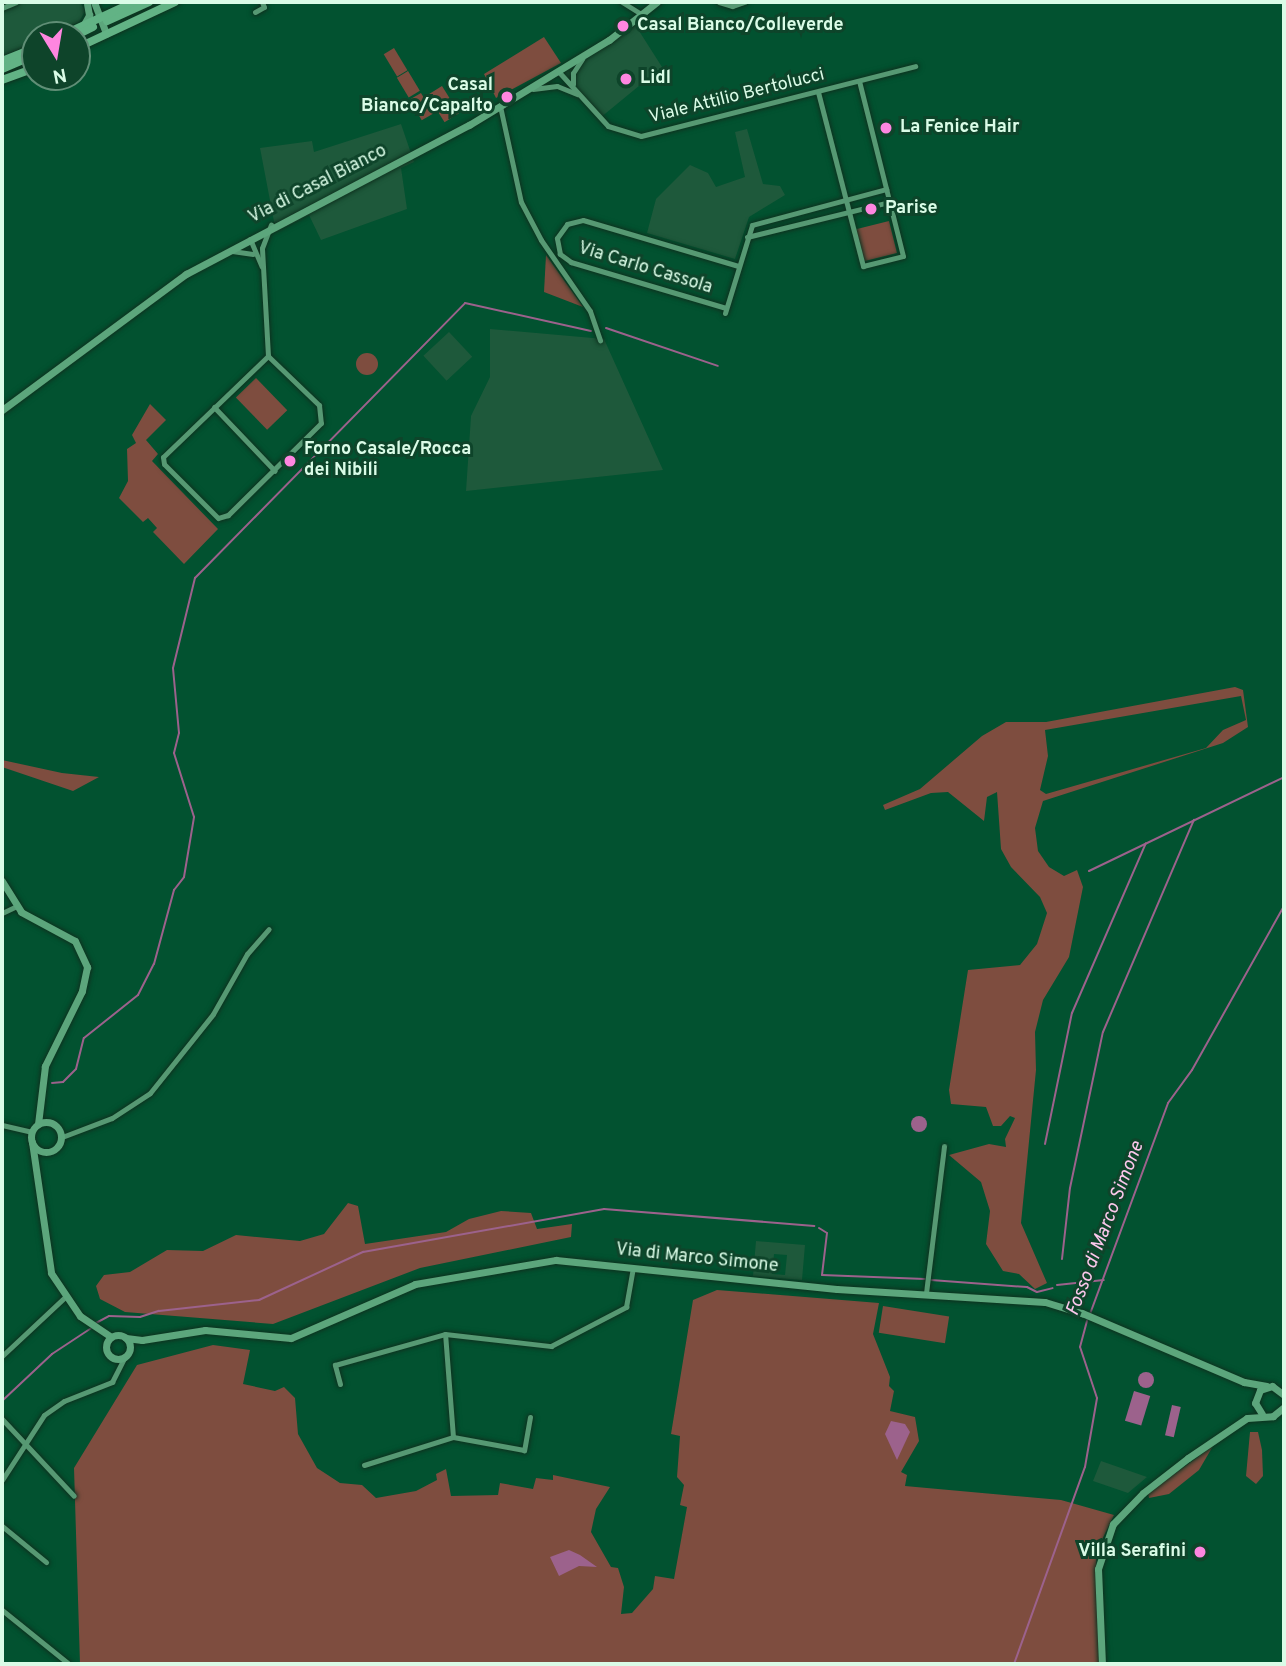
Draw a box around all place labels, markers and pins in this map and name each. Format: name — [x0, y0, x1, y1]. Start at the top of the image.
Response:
place label: Casal Bianco/Colleverde — [637, 15, 843, 37]
marker: Casal Bianco/Colleverde — [615, 18, 631, 34]
place label: Lidl — [640, 68, 671, 90]
marker: Lidl — [618, 71, 634, 87]
place label: Casal Bianco/Capalto — [361, 76, 493, 119]
marker: Casal Bianco/Capalto — [499, 89, 515, 105]
place label: La Fenice Hair — [900, 117, 1019, 139]
marker: La Fenice Hair — [878, 120, 894, 136]
place label: Parise — [885, 198, 937, 220]
marker: Parise — [863, 201, 879, 217]
place label: Forno Casale/Rocca dei Nibili — [304, 440, 471, 482]
marker: Forno Casale/Rocca dei Nibili — [282, 453, 298, 469]
place label: Villa Serafini — [1078, 1541, 1186, 1563]
marker: Villa Serafini — [1192, 1544, 1208, 1560]

